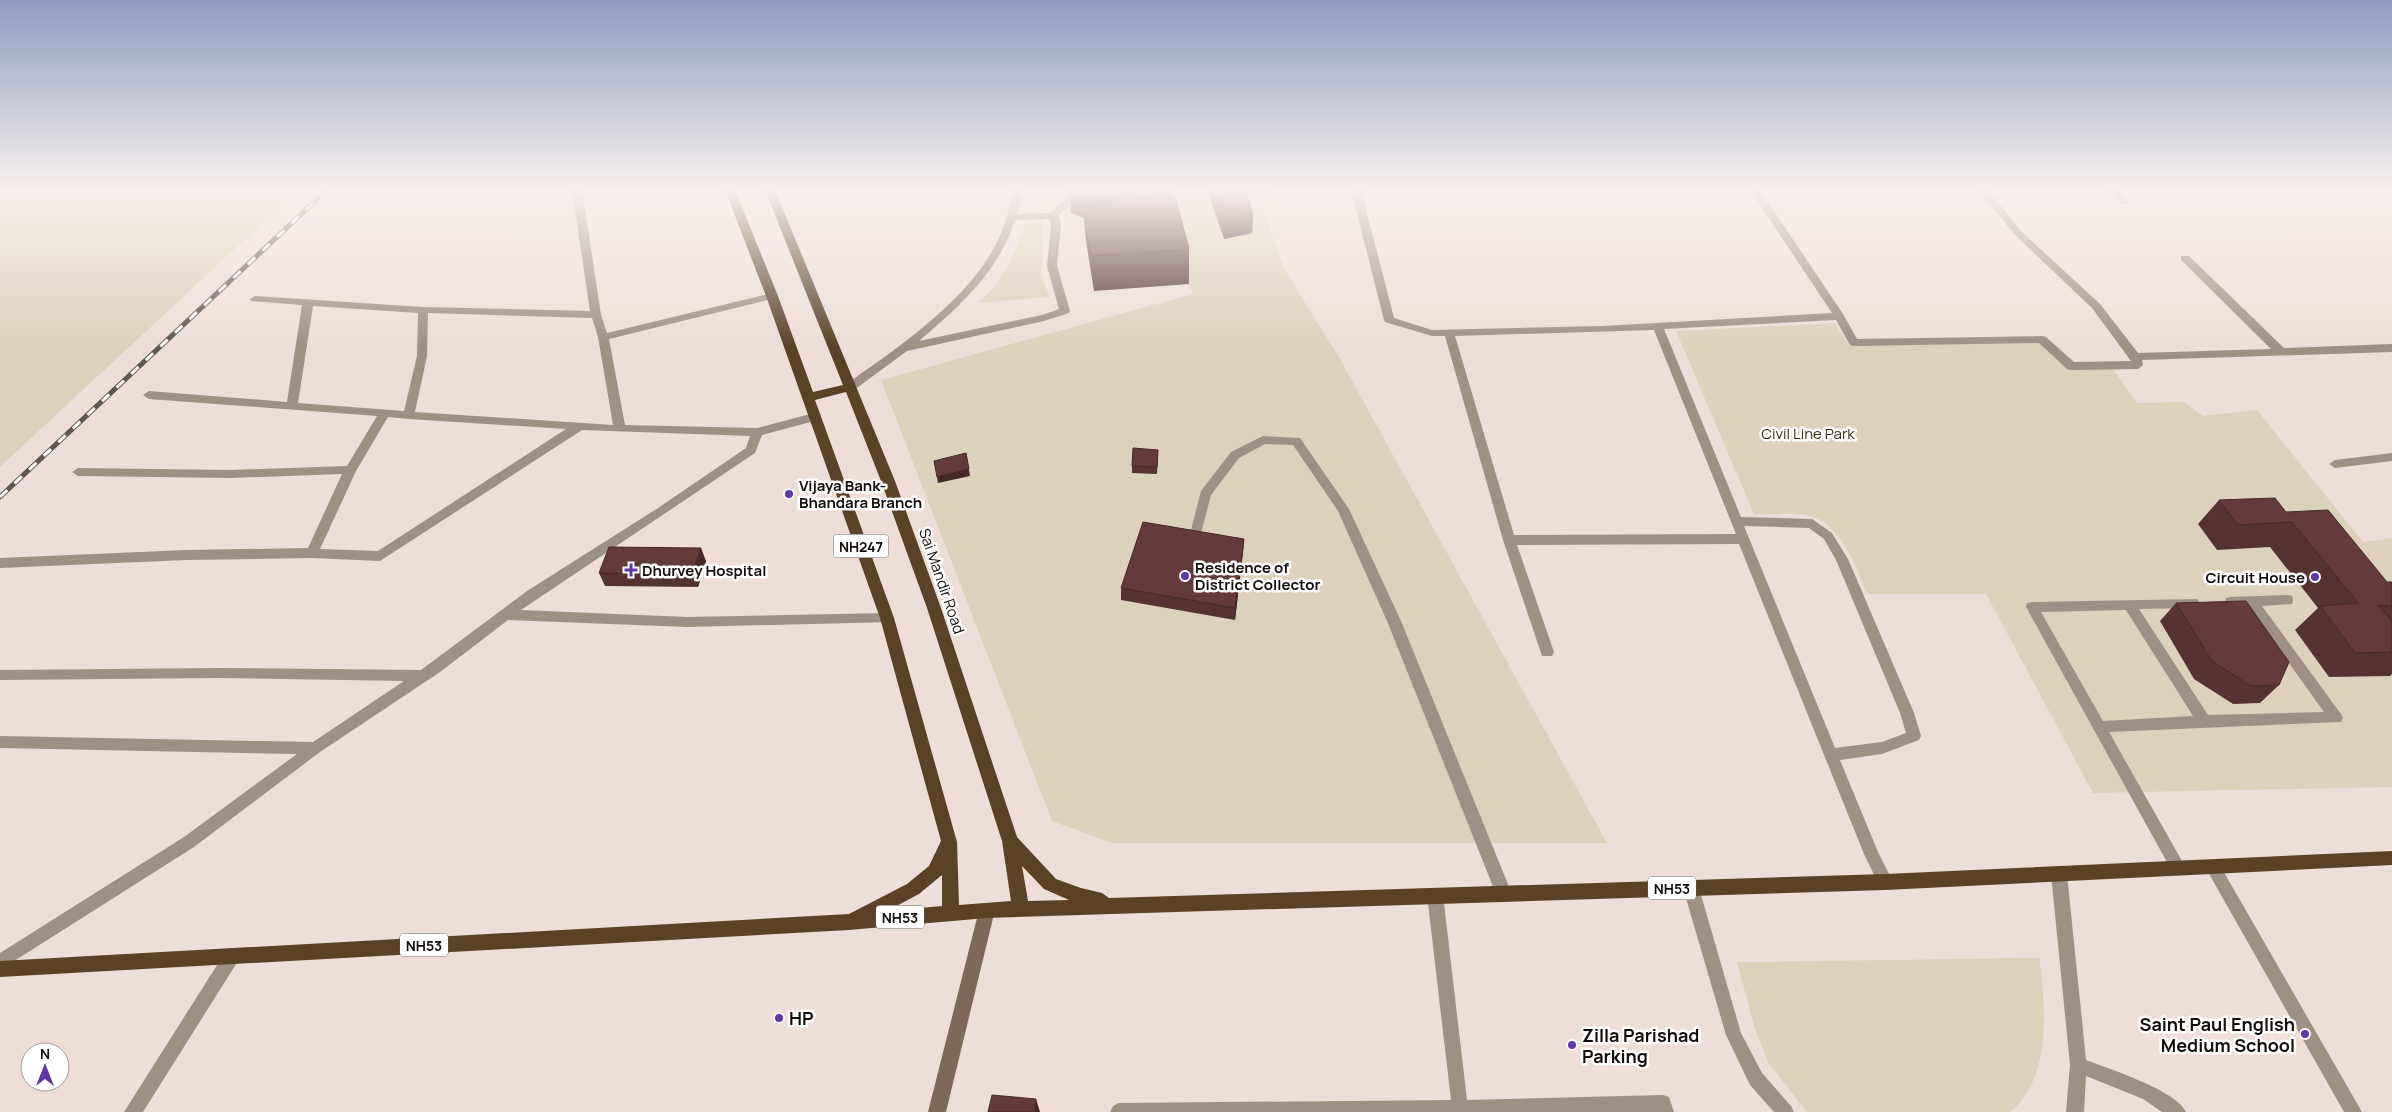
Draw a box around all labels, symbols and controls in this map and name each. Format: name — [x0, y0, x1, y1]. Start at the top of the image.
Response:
park label: Civil Line Park — [1761, 423, 1855, 444]
place label: Vijaya Bank- Bhandara Branch — [799, 475, 922, 513]
marker: Vijaya Bank- Bhandara Branch — [783, 488, 795, 500]
street label: Sai Mandir Road — [914, 525, 970, 637]
road number: NH247 — [834, 534, 888, 558]
place label: Residence of District Collector — [1195, 557, 1320, 595]
place label: Dhurvey Hospital — [642, 560, 766, 581]
marker: Dhurvey Hospital — [624, 563, 638, 577]
place label: Circuit House — [2206, 567, 2305, 588]
marker: Residence of District Collector — [1179, 570, 1191, 582]
marker: Circuit House — [2309, 571, 2321, 583]
road number: NH53 — [1648, 876, 1696, 900]
road number: NH53 — [876, 906, 924, 929]
road number: NH53 — [400, 934, 448, 956]
place label: HP — [789, 1006, 813, 1030]
marker: HP — [773, 1012, 785, 1024]
place label: Saint Paul English Medium School — [2140, 1012, 2295, 1057]
place label: Zilla Parishad Parking — [1582, 1023, 1699, 1068]
marker: Saint Paul English Medium School — [2299, 1028, 2311, 1040]
marker: Zilla Parishad Parking — [1566, 1039, 1578, 1051]
north arrow — [20, 1042, 70, 1092]
text: N — [40, 1044, 50, 1063]

